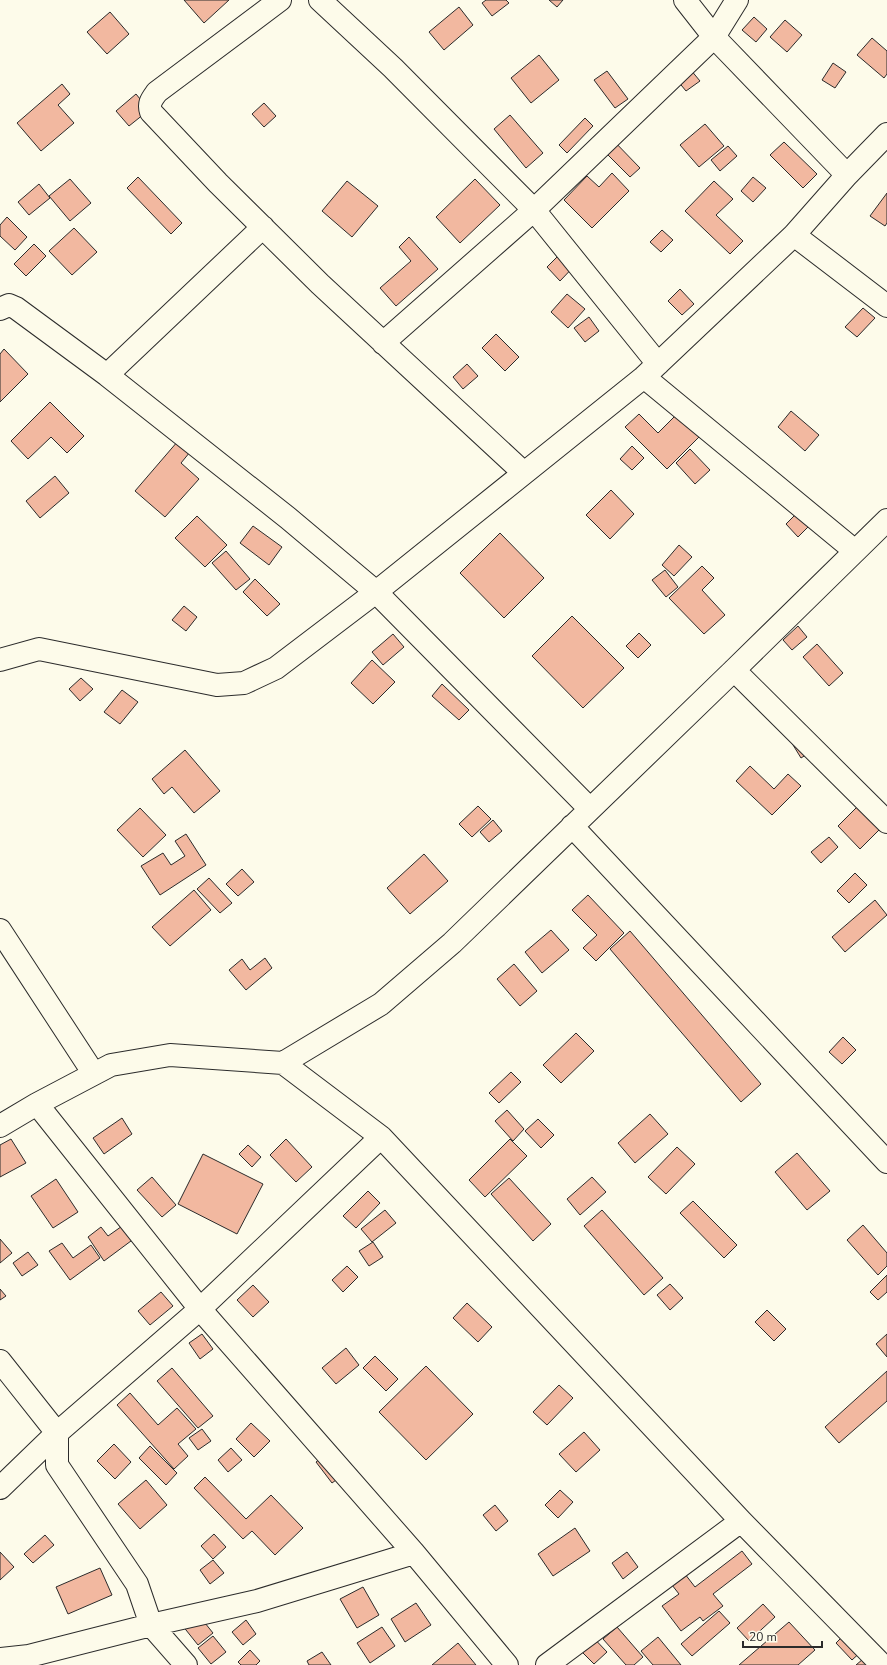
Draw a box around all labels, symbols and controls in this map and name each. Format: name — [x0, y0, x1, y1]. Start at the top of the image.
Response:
scale bar — [743, 1623, 822, 1649]
text: 20 m — [749, 1629, 777, 1645]

